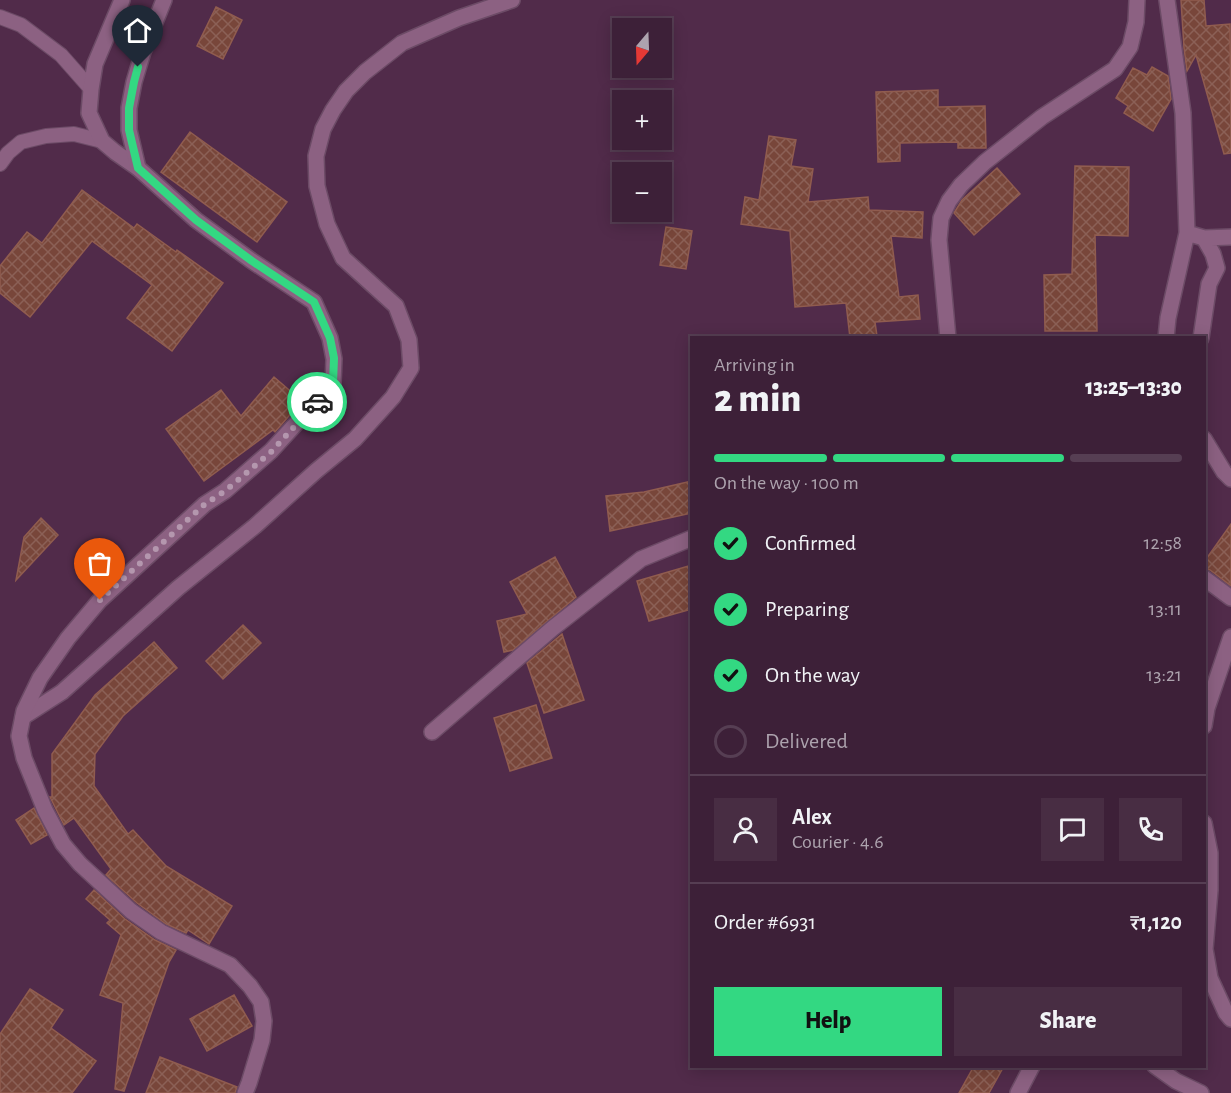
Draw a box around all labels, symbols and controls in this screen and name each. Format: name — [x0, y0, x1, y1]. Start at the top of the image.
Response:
pin — [112, 5, 163, 67]
icon: home — [121, 14, 154, 47]
north arrow — [612, 18, 672, 78]
map controls — [612, 18, 672, 222]
button: + — [612, 90, 672, 150]
button: − — [612, 162, 672, 222]
text: Arriving in — [714, 355, 795, 375]
courier — [287, 372, 347, 432]
text: 13:25–13:30 — [1085, 376, 1182, 398]
text: 2 min — [714, 380, 801, 419]
icon: car — [301, 386, 334, 419]
text: On the way · 100 m — [714, 473, 859, 493]
icon: check — [714, 527, 747, 560]
text: Confirmed — [765, 532, 856, 554]
text: 12:58 — [1144, 533, 1182, 553]
pin — [74, 538, 125, 600]
icon: bag — [83, 547, 116, 580]
icon: check — [714, 593, 747, 626]
text: Preparing — [765, 598, 849, 620]
text: 13:11 — [1149, 599, 1182, 619]
icon: check — [714, 659, 747, 692]
text: On the way — [765, 664, 860, 686]
text: 13:21 — [1146, 665, 1182, 685]
text: Delivered — [765, 730, 848, 752]
button: person — [714, 798, 777, 861]
button: chat — [1041, 798, 1104, 861]
button: phone — [1119, 798, 1182, 861]
text: Alex — [792, 806, 832, 828]
text: Courier · 4.6 — [792, 832, 884, 852]
text: Order #6931 — [714, 911, 816, 933]
text: ₹1,120 — [1130, 911, 1182, 933]
button: Help — [714, 987, 942, 1056]
button: Share — [954, 987, 1182, 1056]

